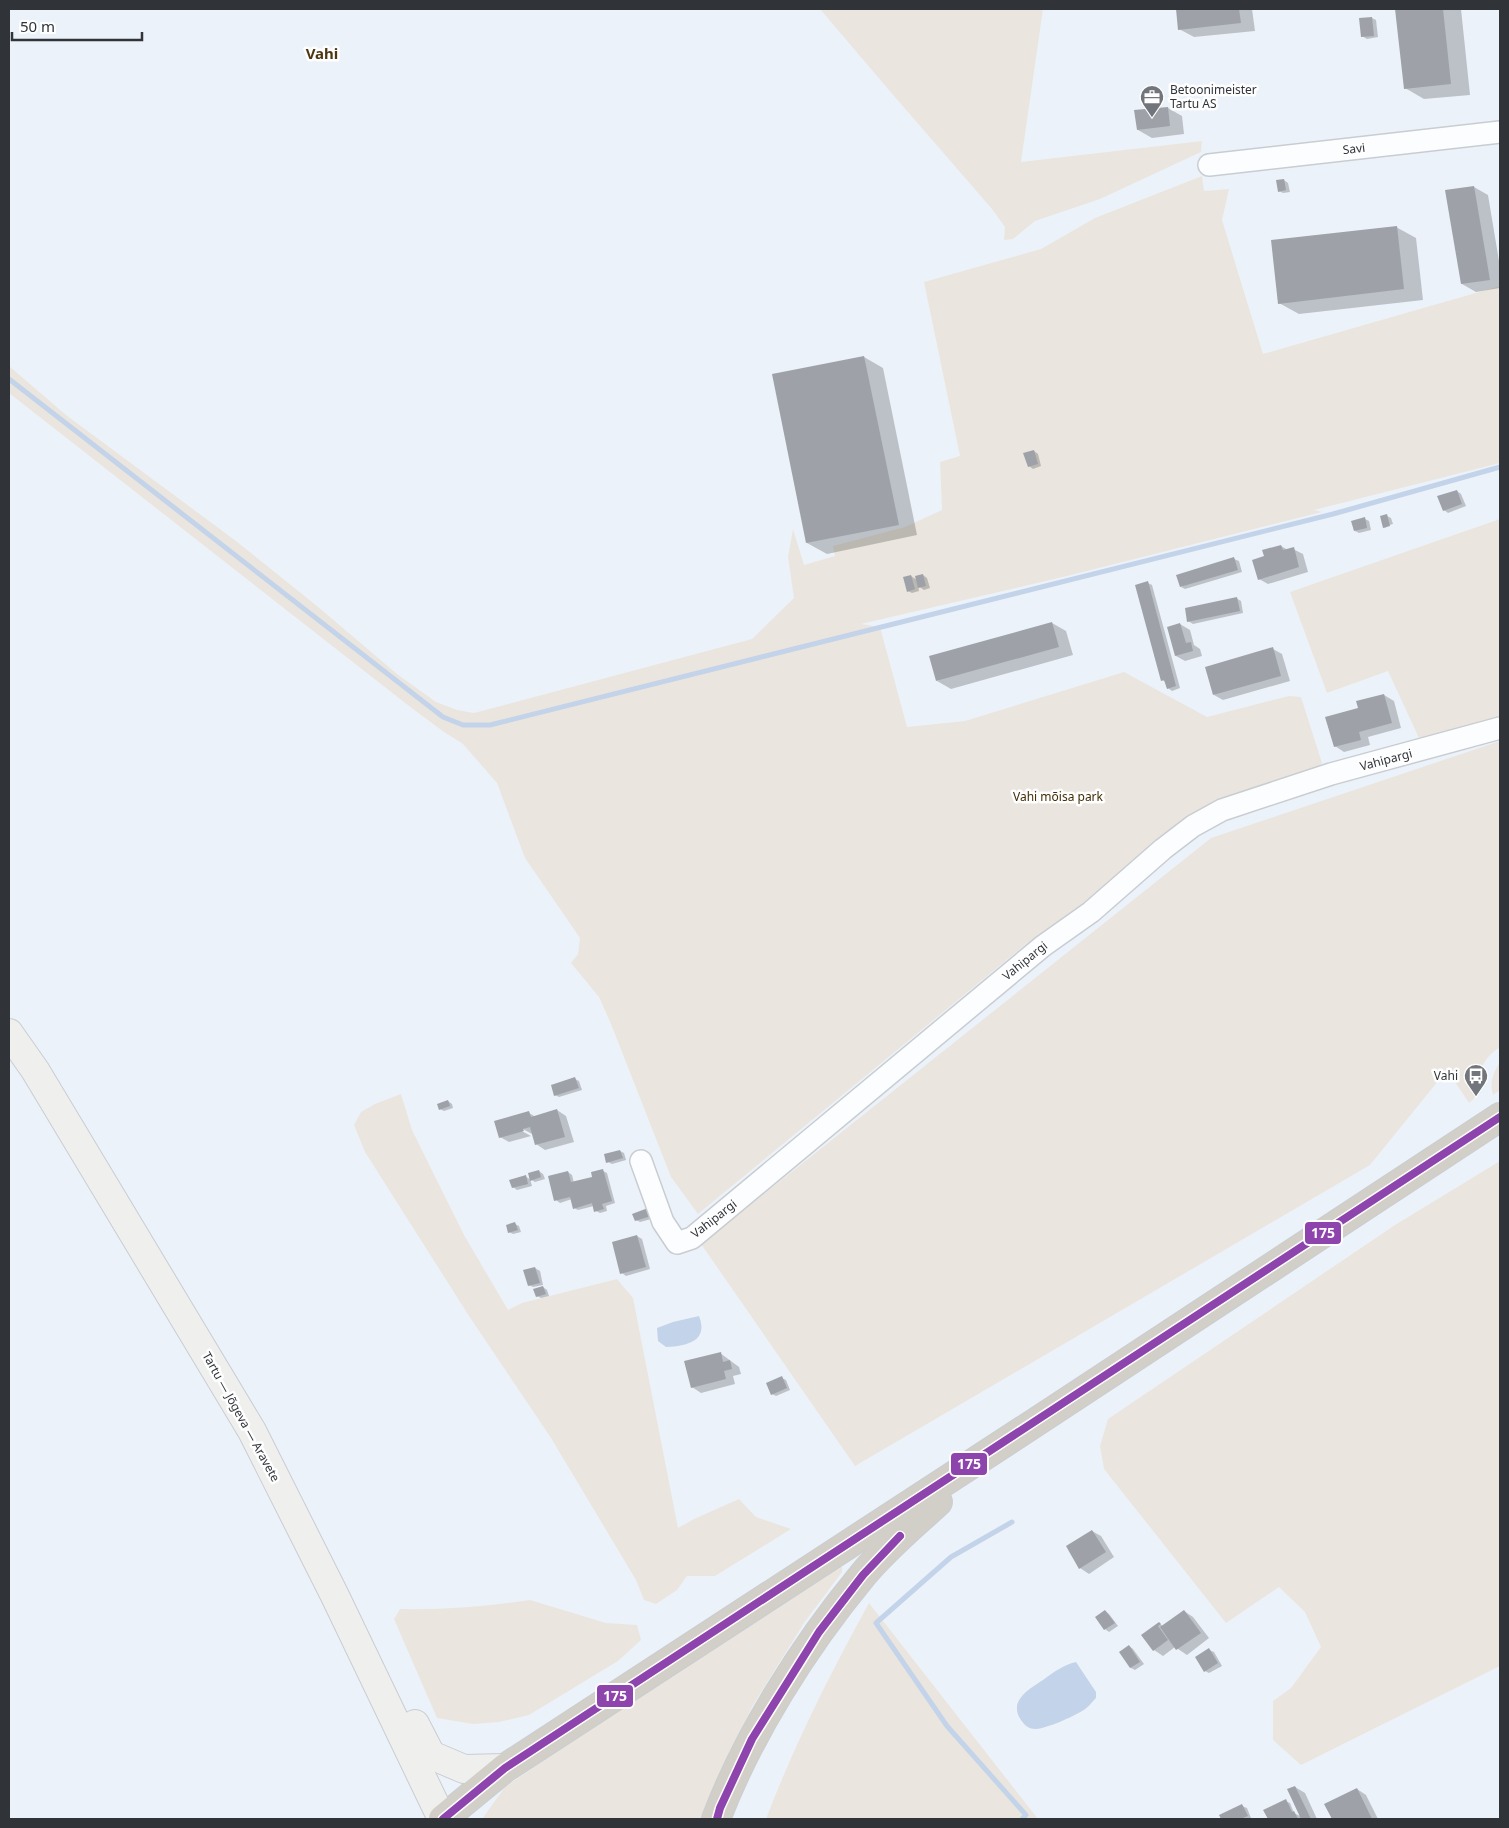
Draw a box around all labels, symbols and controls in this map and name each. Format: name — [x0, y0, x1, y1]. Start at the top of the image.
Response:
scale bar — [12, 10, 142, 42]
text: 50 m — [20, 16, 55, 36]
district label: Vahi — [306, 43, 338, 63]
place label: Betoonimeister Tartu AS — [1170, 81, 1257, 112]
office icon: Betoonimeister Tartu AS — [1139, 84, 1165, 118]
street label: Savi — [1342, 139, 1366, 158]
street label: Vahipargi — [1358, 744, 1414, 775]
park label: Vahi mõisa park — [1013, 788, 1104, 805]
street label: Vahipargi — [998, 937, 1051, 984]
bus stop icon: Vahi — [1463, 1063, 1489, 1097]
place label: Vahi — [1434, 1067, 1458, 1084]
street label: Vahipargi — [687, 1195, 740, 1242]
line badge: 175 — [1304, 1221, 1342, 1245]
text: 175 — [1311, 1223, 1335, 1242]
street label: Tartu — Jõgeva — Aravete — [199, 1349, 284, 1485]
line badge: 175 — [950, 1452, 988, 1476]
text: 175 — [957, 1454, 981, 1473]
line badge: 175 — [596, 1684, 634, 1708]
text: 175 — [603, 1686, 627, 1705]

